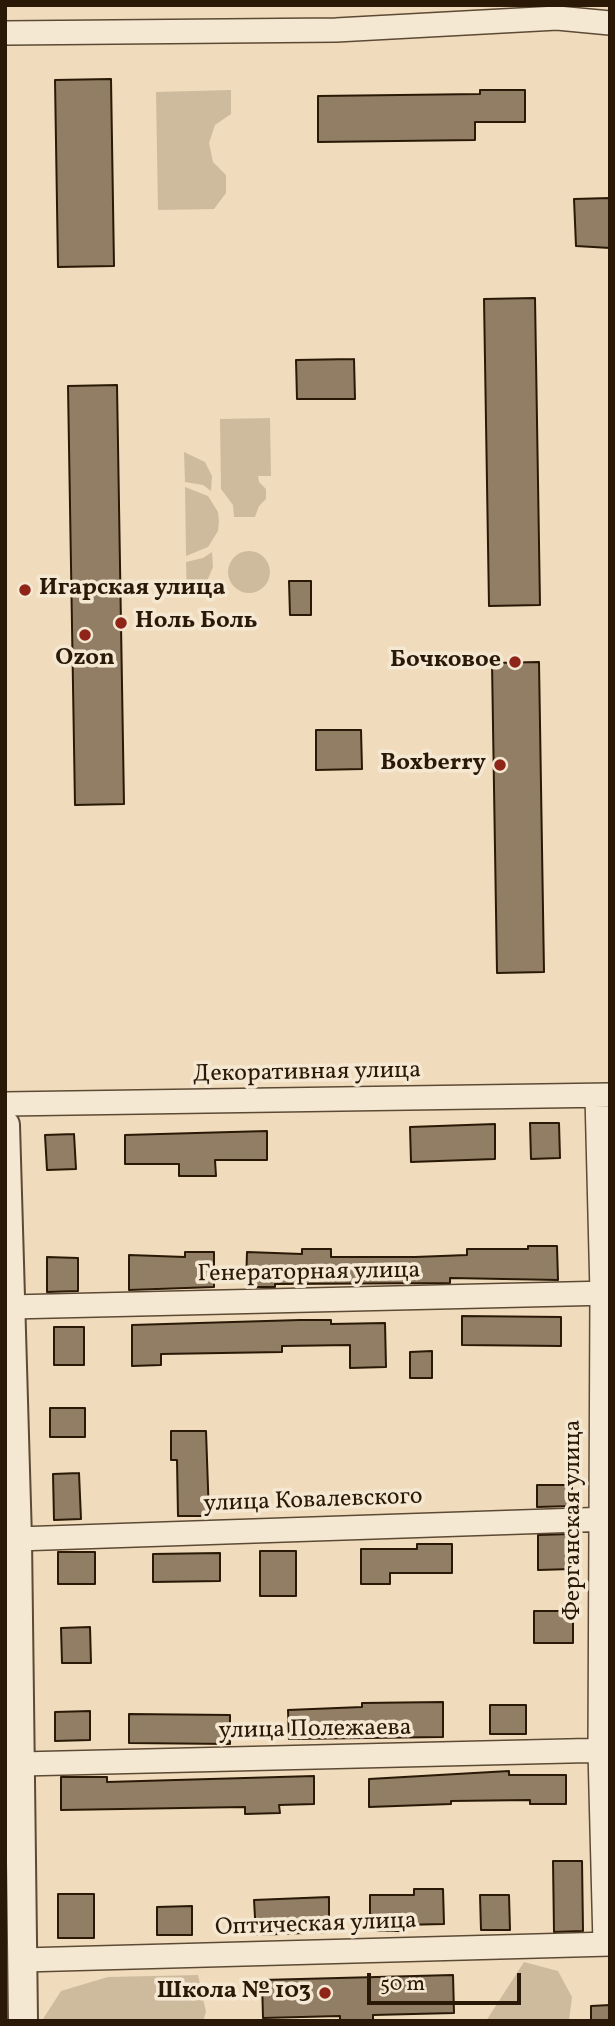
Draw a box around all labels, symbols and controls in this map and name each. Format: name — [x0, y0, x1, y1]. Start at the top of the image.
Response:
place label: Игарская улица — [39, 576, 226, 604]
marker: Игарская улица — [17, 582, 33, 598]
place label: Ноль Боль — [135, 609, 258, 637]
marker: Ноль Боль — [113, 615, 129, 631]
marker: Ozon — [77, 627, 93, 643]
place label: Ozon — [55, 646, 115, 674]
place label: Бочковое — [390, 648, 501, 676]
marker: Бочковое — [507, 654, 523, 670]
place label: Boxberry — [380, 751, 486, 779]
marker: Boxberry — [492, 757, 508, 773]
street label: Декоративная улица — [193, 1058, 421, 1090]
street label: Генераторная улица — [197, 1258, 421, 1290]
street label: Ферганская улица — [561, 1419, 589, 1621]
street label: улица Ковалевского — [203, 1484, 423, 1520]
street label: улица Полежаева — [218, 1715, 412, 1747]
street label: Оптическая улица — [215, 1908, 417, 1944]
scale bar — [370, 1960, 524, 2004]
text: 50 m — [380, 1970, 425, 1999]
place label: Школа № 103 — [157, 1979, 311, 2007]
marker: Школа № 103 — [317, 1985, 333, 2001]

